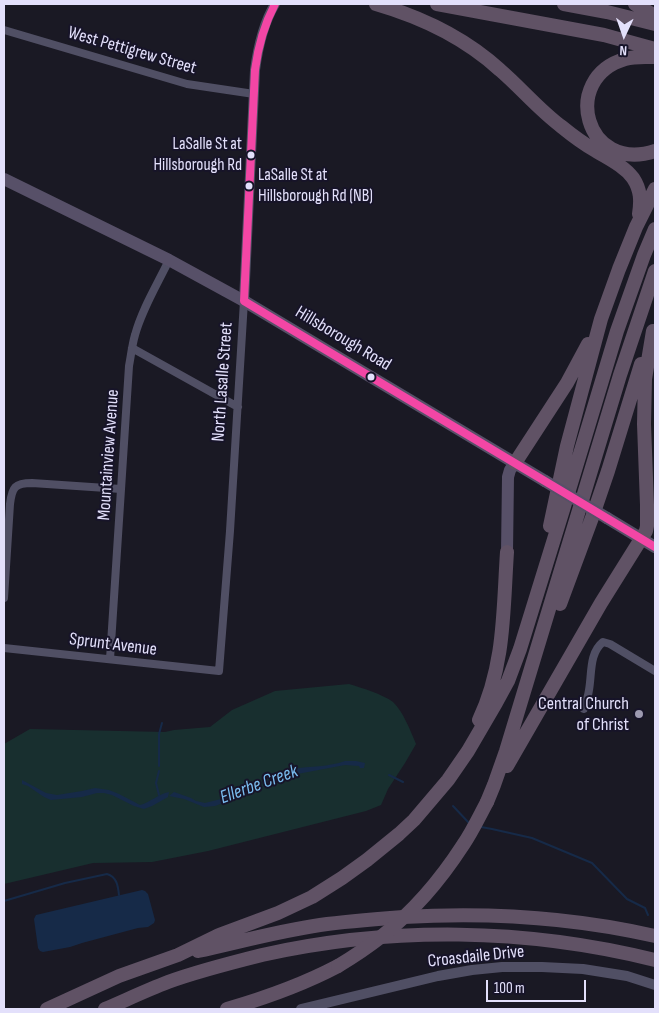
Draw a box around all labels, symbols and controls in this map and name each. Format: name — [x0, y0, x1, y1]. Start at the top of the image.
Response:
north arrow — [599, 10, 649, 60]
street label: West Pettigrew Street — [65, 22, 199, 80]
text: N — [619, 42, 627, 59]
place label: LaSalle St at Hillsborough Rd — [153, 135, 242, 175]
marker: LaSalle St at Hillsborough Rd — [246, 150, 256, 160]
place label: LaSalle St at Hillsborough Rd (NB) — [258, 166, 373, 206]
marker: LaSalle St at Hillsborough Rd (NB) — [244, 181, 254, 191]
street label: Hillsborough Road — [291, 302, 395, 376]
street label: North Lasalle Street — [208, 322, 238, 442]
unlabelled marker — [366, 372, 376, 382]
street label: Mountainview Avenue — [94, 389, 124, 521]
street label: Sprunt Avenue — [68, 629, 158, 661]
place label: Central Church of Christ — [538, 693, 629, 736]
marker: Central Church of Christ — [633, 708, 645, 720]
water label: Ellerbe Creek — [217, 760, 301, 810]
street label: Croasdaile Drive — [427, 941, 525, 973]
scale bar — [489, 970, 589, 1002]
text: 100 m — [494, 979, 525, 998]

